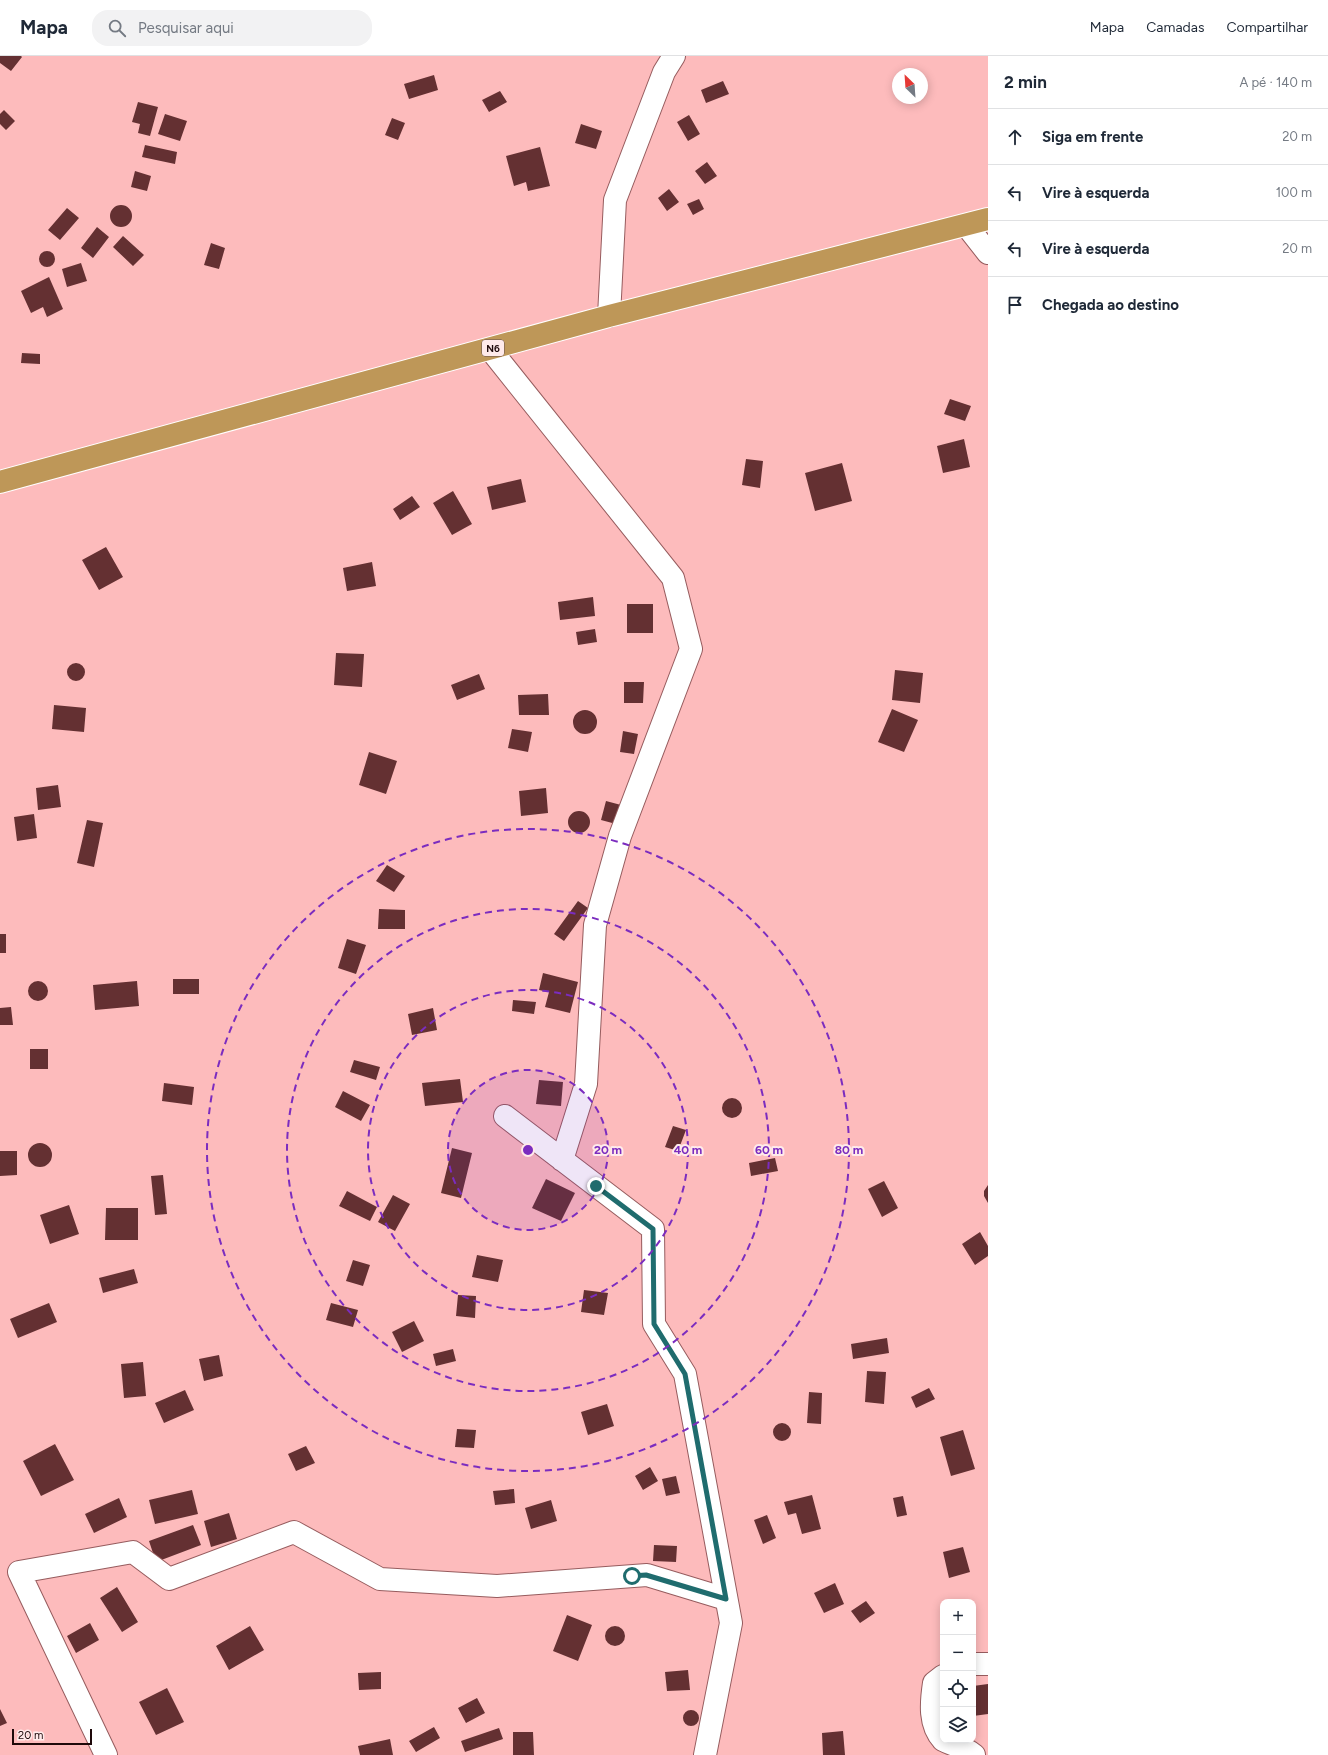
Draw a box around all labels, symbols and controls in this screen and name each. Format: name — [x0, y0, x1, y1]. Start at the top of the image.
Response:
search box — [92, 10, 372, 46]
text: Mapa — [20, 16, 68, 39]
icon: search — [106, 17, 128, 39]
text: Pesquisar aqui — [138, 19, 234, 37]
text: Mapa — [1090, 19, 1124, 36]
text: Camadas — [1146, 19, 1204, 36]
text: Compartilhar — [1226, 19, 1308, 36]
north arrow — [892, 68, 928, 104]
text: 2 min — [1004, 72, 1047, 92]
text: A pé · 140 m — [1239, 75, 1312, 90]
icon: ahead — [1004, 126, 1026, 148]
text: Siga em frente — [1042, 128, 1143, 146]
text: 20 m — [1282, 129, 1312, 144]
icon: left — [1004, 182, 1026, 204]
text: Vire à esquerda — [1042, 184, 1149, 202]
text: 100 m — [1276, 185, 1312, 200]
icon: left — [1004, 238, 1026, 260]
text: Vire à esquerda — [1042, 240, 1149, 258]
text: 20 m — [1282, 241, 1312, 256]
icon: arrive — [1004, 294, 1026, 316]
text: Chegada ao destino — [1042, 296, 1179, 314]
road number: N6 — [482, 340, 504, 356]
centre of rings — [521, 1143, 535, 1157]
text: 20 m — [594, 1143, 622, 1157]
text: 40 m — [674, 1143, 702, 1157]
text: 60 m — [755, 1143, 783, 1157]
text: 80 m — [835, 1143, 863, 1157]
route end — [587, 1177, 605, 1195]
route start — [623, 1567, 641, 1585]
map controls — [940, 1599, 976, 1743]
button: + — [940, 1599, 976, 1635]
button: − — [940, 1635, 976, 1671]
button: locate — [940, 1671, 976, 1707]
button: layers — [940, 1707, 976, 1743]
scale bar — [12, 1727, 92, 1746]
text: 20 m — [18, 1729, 43, 1742]

